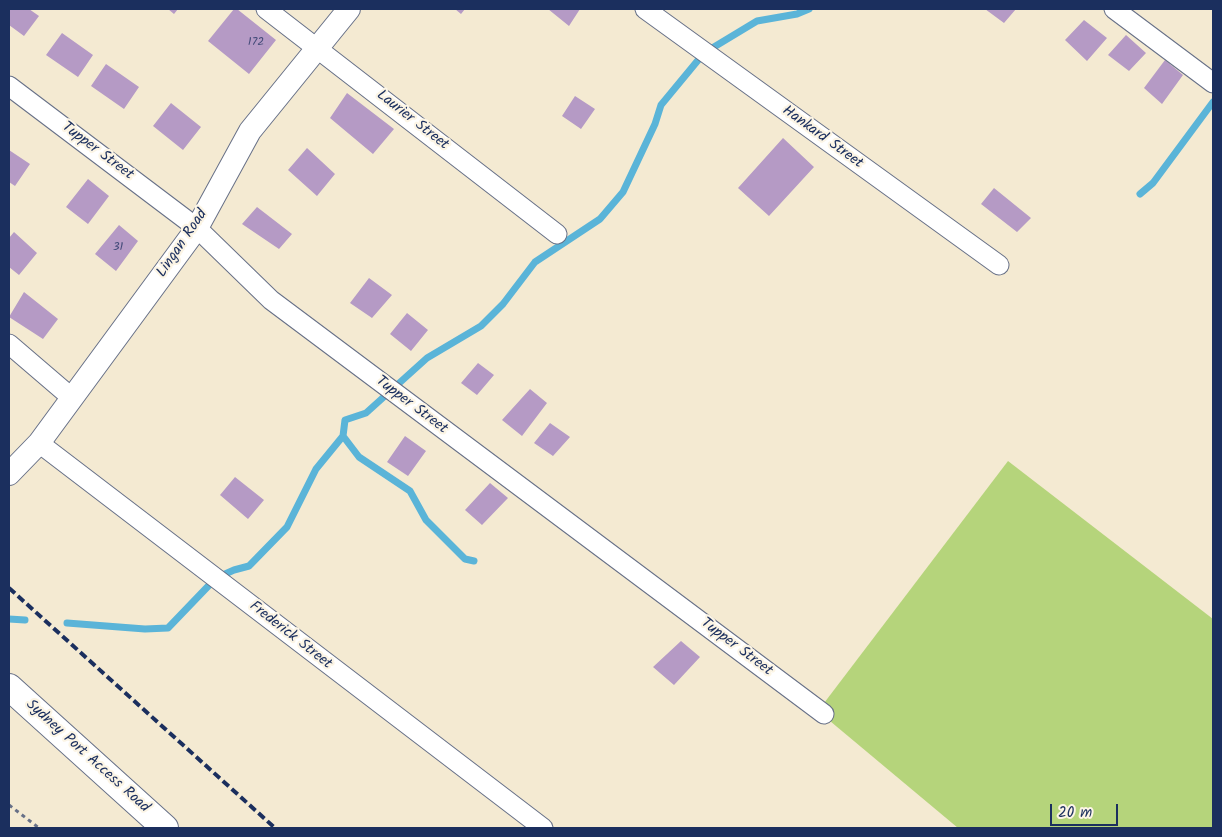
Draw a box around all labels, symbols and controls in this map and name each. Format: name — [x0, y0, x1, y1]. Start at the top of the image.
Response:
house number: 172 — [248, 36, 264, 50]
street label: Laurier Street — [372, 87, 452, 155]
street label: Hankard Street — [778, 103, 866, 173]
street label: Tupper Street — [58, 119, 136, 185]
street label: Lingan Road — [154, 207, 212, 281]
house number: 31 — [113, 241, 123, 255]
street label: Tupper Street — [372, 373, 450, 439]
street label: Frederick Street — [245, 598, 335, 674]
street label: Tupper Street — [697, 615, 775, 681]
street label: Sydney Port Access Road — [21, 697, 153, 817]
scale bar — [1052, 794, 1120, 826]
text: 20 m — [1058, 801, 1092, 825]

